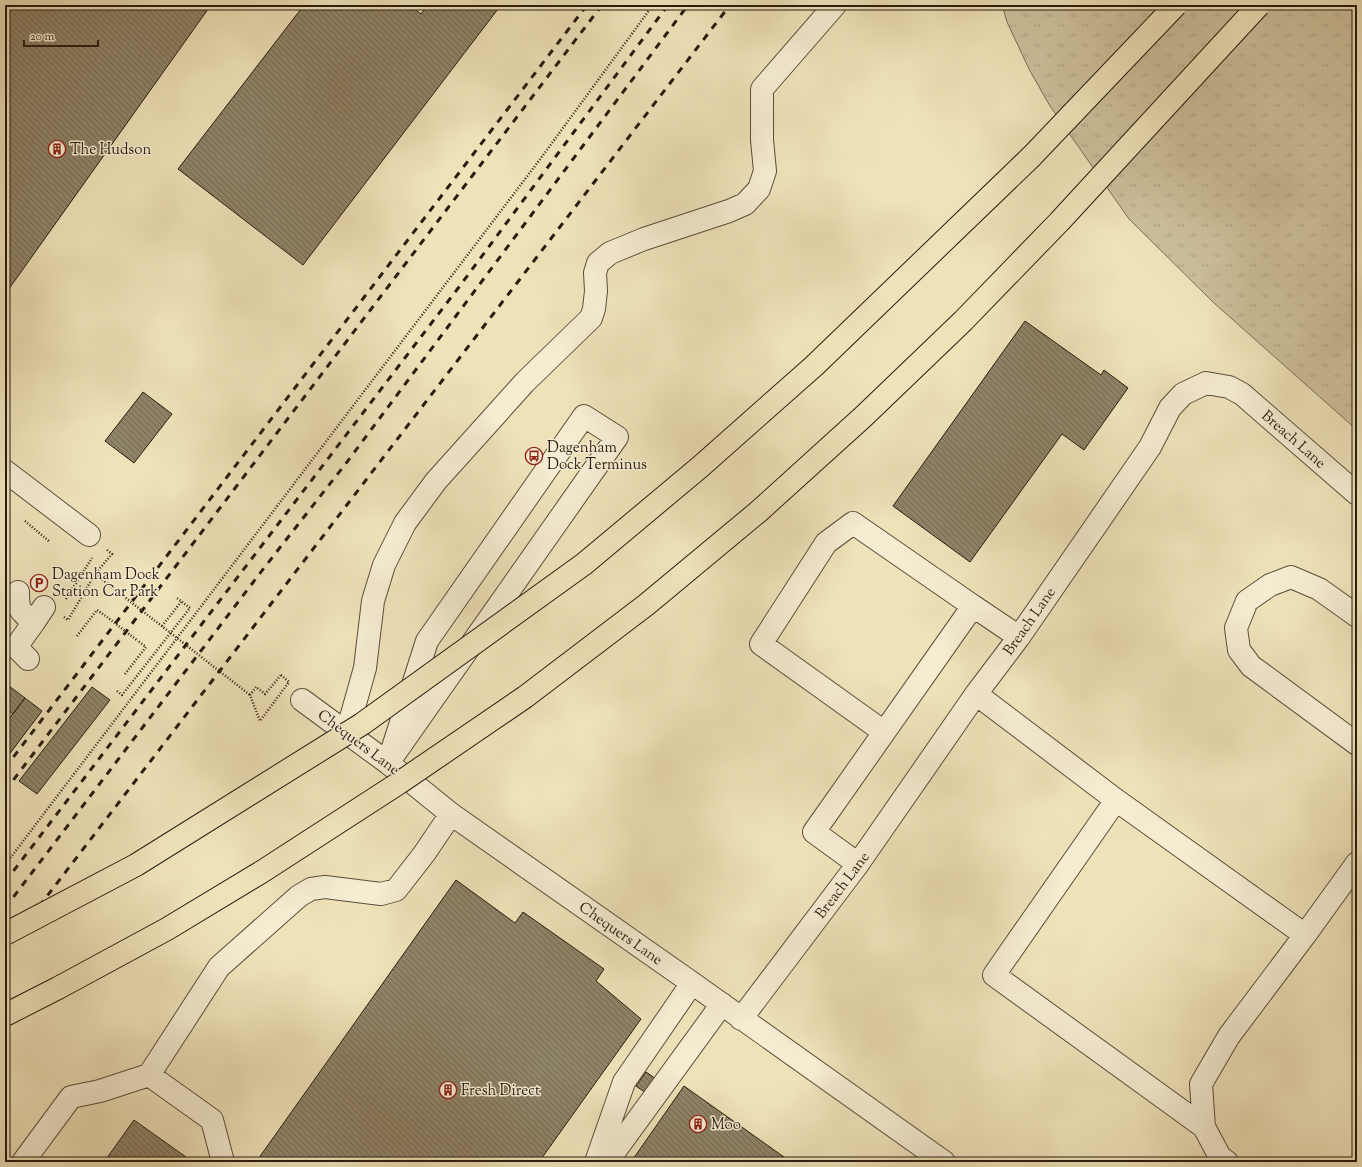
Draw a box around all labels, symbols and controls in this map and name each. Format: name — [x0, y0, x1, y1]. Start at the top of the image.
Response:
scale bar — [24, 22, 98, 48]
text: 20 m — [30, 28, 55, 46]
building icon: The Hudson — [47, 139, 67, 159]
place label: The Hudson — [70, 140, 151, 161]
street label: Breach Lane — [1256, 406, 1330, 474]
place label: Dagenham Dock Terminus — [547, 438, 647, 476]
bus stop icon: Dagenham Dock Terminus — [524, 446, 544, 466]
place label: Dagenham Dock Station Car Park — [52, 565, 160, 603]
parking icon: Dagenham Dock Station Car Park — [29, 573, 49, 593]
street label: Breach Lane — [999, 583, 1062, 660]
street label: Chequers Lane — [313, 705, 404, 781]
street label: Breach Lane — [811, 848, 875, 924]
street label: Chequers Lane — [574, 898, 666, 971]
building icon: Fresh Direct — [438, 1080, 458, 1100]
place label: Fresh Direct — [461, 1081, 540, 1102]
building icon: Moo — [688, 1114, 708, 1134]
place label: Moo — [711, 1115, 741, 1136]

